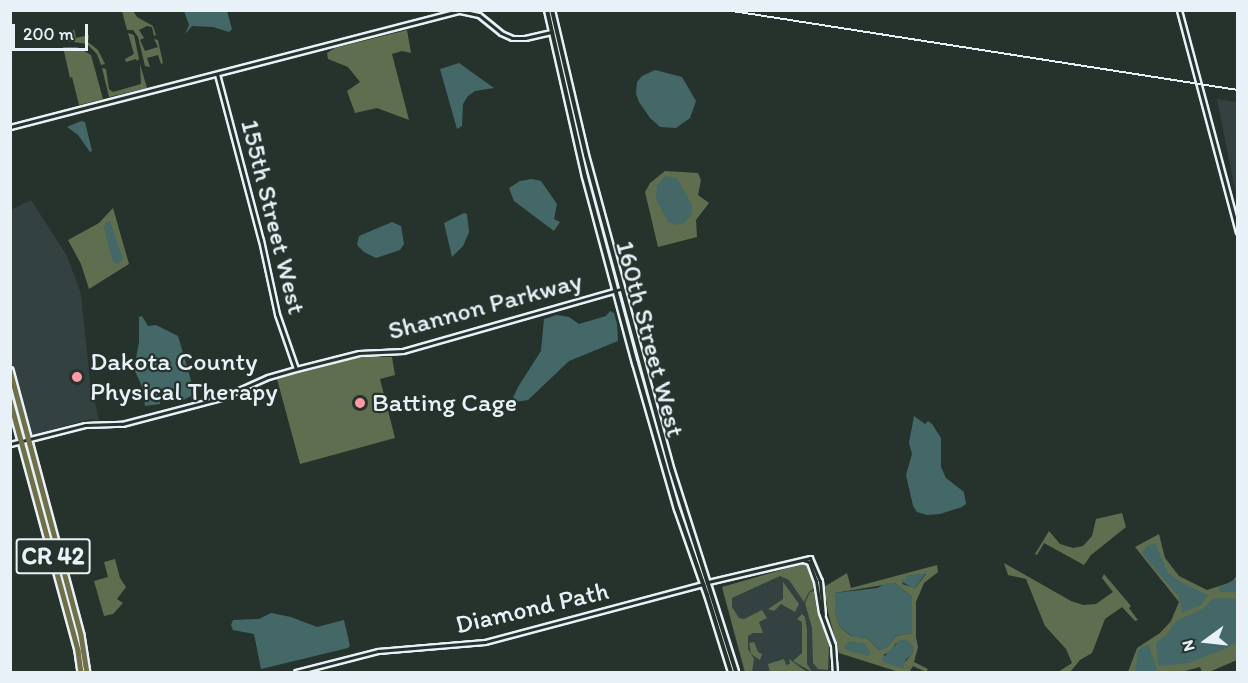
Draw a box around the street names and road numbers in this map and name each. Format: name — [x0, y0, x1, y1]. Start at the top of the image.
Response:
street label: 155th Street West — [234, 117, 312, 317]
street label: 160th Street West — [609, 238, 691, 440]
street label: Shannon Parkway — [385, 265, 585, 347]
road number: CR 42 — [16, 535, 90, 577]
street label: Diamond Path — [452, 575, 612, 641]

